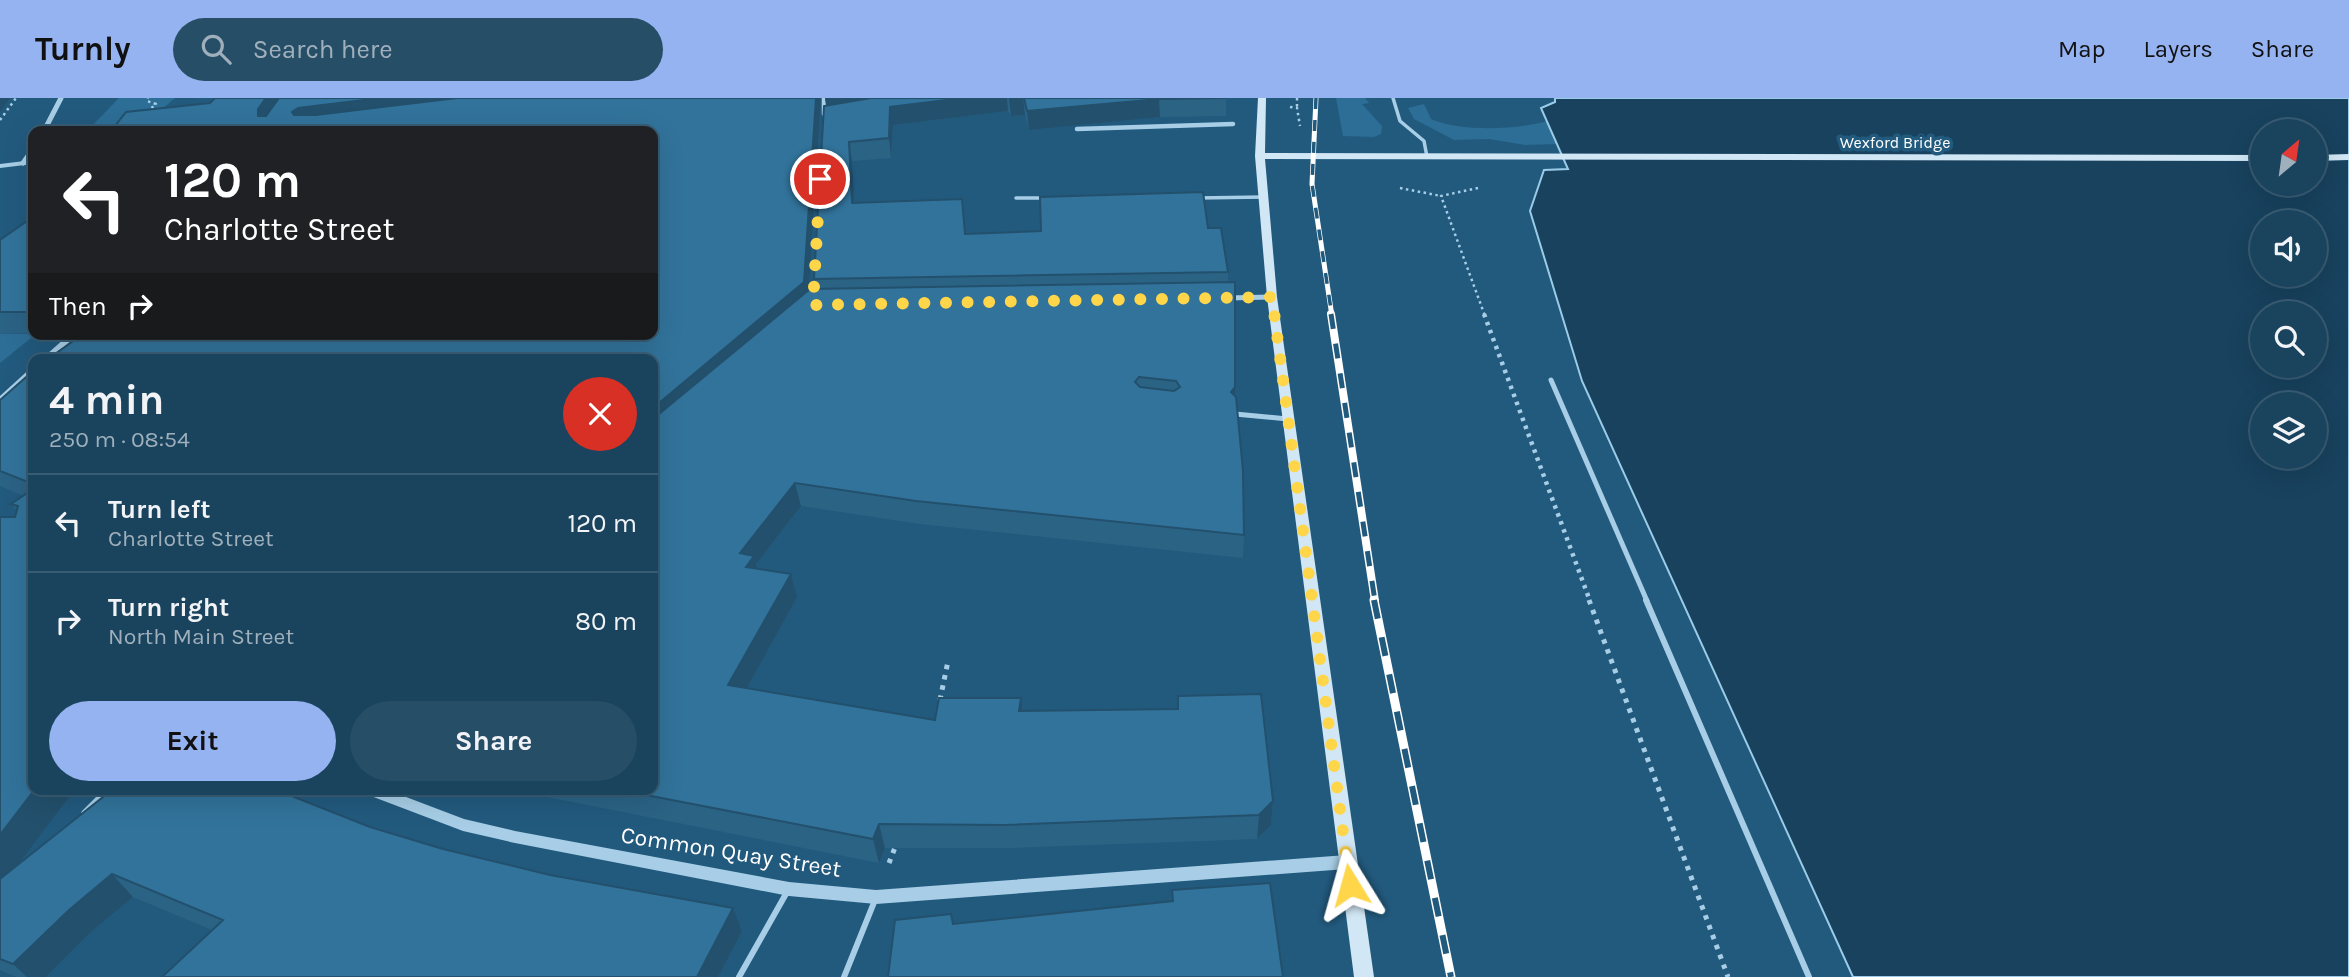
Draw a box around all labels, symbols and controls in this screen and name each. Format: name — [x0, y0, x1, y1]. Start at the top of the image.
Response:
search box — [173, 18, 663, 81]
text: Turnly — [35, 30, 131, 68]
icon: search — [197, 30, 235, 68]
text: Search here — [253, 34, 393, 65]
text: Map — [2058, 35, 2106, 63]
text: Layers — [2144, 35, 2213, 63]
text: Share — [2251, 35, 2314, 63]
north arrow — [2250, 119, 2328, 196]
map controls — [2250, 119, 2327, 469]
street label: Wexford Bridge — [1840, 133, 1950, 152]
pin — [790, 149, 850, 209]
text: 120 m — [164, 152, 301, 209]
icon: left — [49, 154, 140, 245]
icon: arrive — [801, 160, 839, 198]
button: sound — [2250, 210, 2327, 287]
text: Charlotte Street — [164, 211, 395, 248]
icon: right — [121, 287, 159, 325]
text: Then — [49, 291, 107, 322]
button: search — [2250, 301, 2327, 378]
text: 4 min — [49, 375, 164, 425]
button: close — [563, 377, 637, 451]
button: layers — [2250, 392, 2327, 469]
text: 250 m · 08:54 — [49, 426, 190, 453]
text: Turn left — [108, 494, 210, 525]
icon: left — [49, 504, 87, 542]
text: 120 m — [567, 508, 637, 539]
text: Charlotte Street — [108, 525, 274, 552]
text: Turn right — [108, 592, 229, 623]
icon: right — [49, 602, 87, 640]
text: 80 m — [575, 606, 637, 637]
text: North Main Street — [108, 623, 294, 650]
button: Exit — [49, 701, 336, 781]
button: Share — [350, 701, 637, 781]
street label: Common Quay Street — [619, 821, 843, 883]
position arrow — [1313, 848, 1387, 922]

